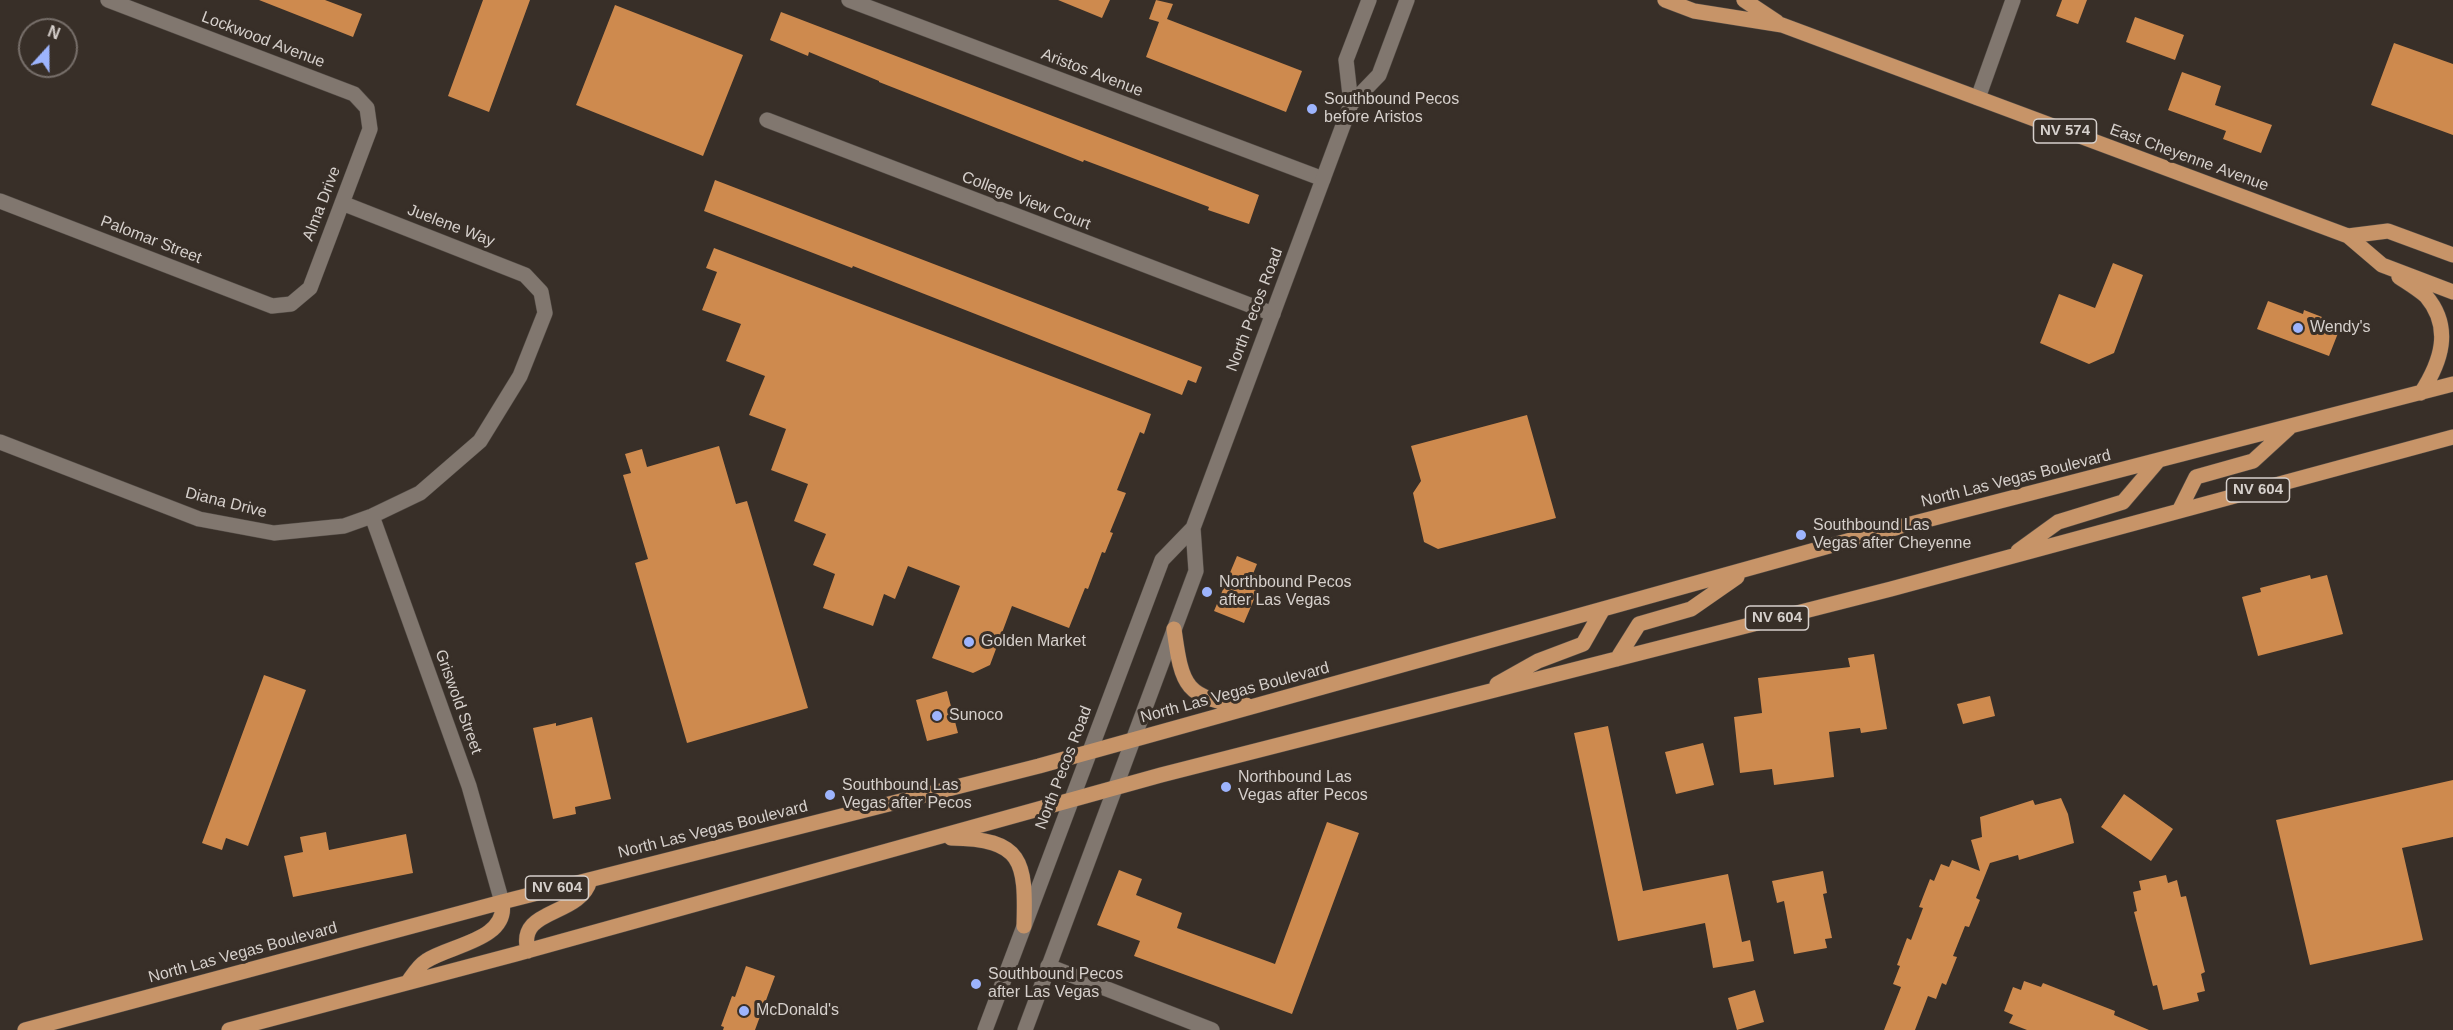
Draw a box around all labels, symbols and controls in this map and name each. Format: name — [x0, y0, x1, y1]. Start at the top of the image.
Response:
street label: Lockwood Avenue — [199, 8, 327, 72]
north arrow — [18, 18, 78, 78]
text: N — [45, 23, 62, 43]
street label: Aristos Avenue — [1038, 45, 1146, 101]
place label: Southbound Pecos before Aristos — [1324, 90, 1459, 128]
marker: Southbound Pecos before Aristos — [1305, 102, 1319, 116]
road number: NV 574 — [2034, 119, 2096, 143]
street label: East Cheyenne Avenue — [2107, 120, 2271, 196]
street label: Alma Drive — [299, 164, 345, 244]
street label: College View Court — [959, 168, 1093, 234]
street label: Juelene Way — [405, 201, 497, 251]
street label: Palomar Street — [98, 212, 204, 268]
street label: North Pecos Road — [1223, 246, 1287, 374]
place label: Wendy's — [2310, 318, 2371, 338]
marker: Wendy's — [2291, 321, 2305, 335]
street label: North Las Vegas Boulevard — [1919, 446, 2113, 512]
road number: NV 604 — [2226, 478, 2290, 502]
street label: Diana Drive — [183, 484, 269, 522]
place label: Southbound Las Vegas after Cheyenne — [1813, 516, 1971, 554]
marker: Southbound Las Vegas after Cheyenne — [1794, 528, 1808, 542]
place label: Northbound Pecos after Las Vegas — [1219, 573, 1352, 611]
marker: Northbound Pecos after Las Vegas — [1200, 585, 1214, 599]
road number: NV 604 — [1746, 606, 1808, 630]
place label: Golden Market — [981, 632, 1086, 652]
marker: Golden Market — [962, 635, 976, 649]
street label: Griswold Street — [430, 647, 486, 757]
street label: North Las Vegas Boulevard — [1138, 659, 1332, 727]
street label: North Pecos Road — [1032, 704, 1096, 832]
place label: Sunoco — [949, 706, 1003, 726]
marker: Sunoco — [930, 709, 944, 723]
place label: Northbound Las Vegas after Pecos — [1238, 768, 1368, 806]
place label: Southbound Las Vegas after Pecos — [842, 776, 972, 814]
marker: Northbound Las Vegas after Pecos — [1219, 780, 1233, 794]
marker: Southbound Las Vegas after Pecos — [823, 788, 837, 802]
street label: North Las Vegas Boulevard — [616, 797, 810, 863]
road number: NV 604 — [526, 876, 588, 900]
street label: North Las Vegas Boulevard — [146, 919, 340, 987]
place label: Southbound Pecos after Las Vegas — [988, 965, 1123, 1003]
marker: Southbound Pecos after Las Vegas — [969, 977, 983, 991]
place label: McDonald's — [756, 1001, 839, 1021]
marker: McDonald's — [737, 1004, 751, 1018]

